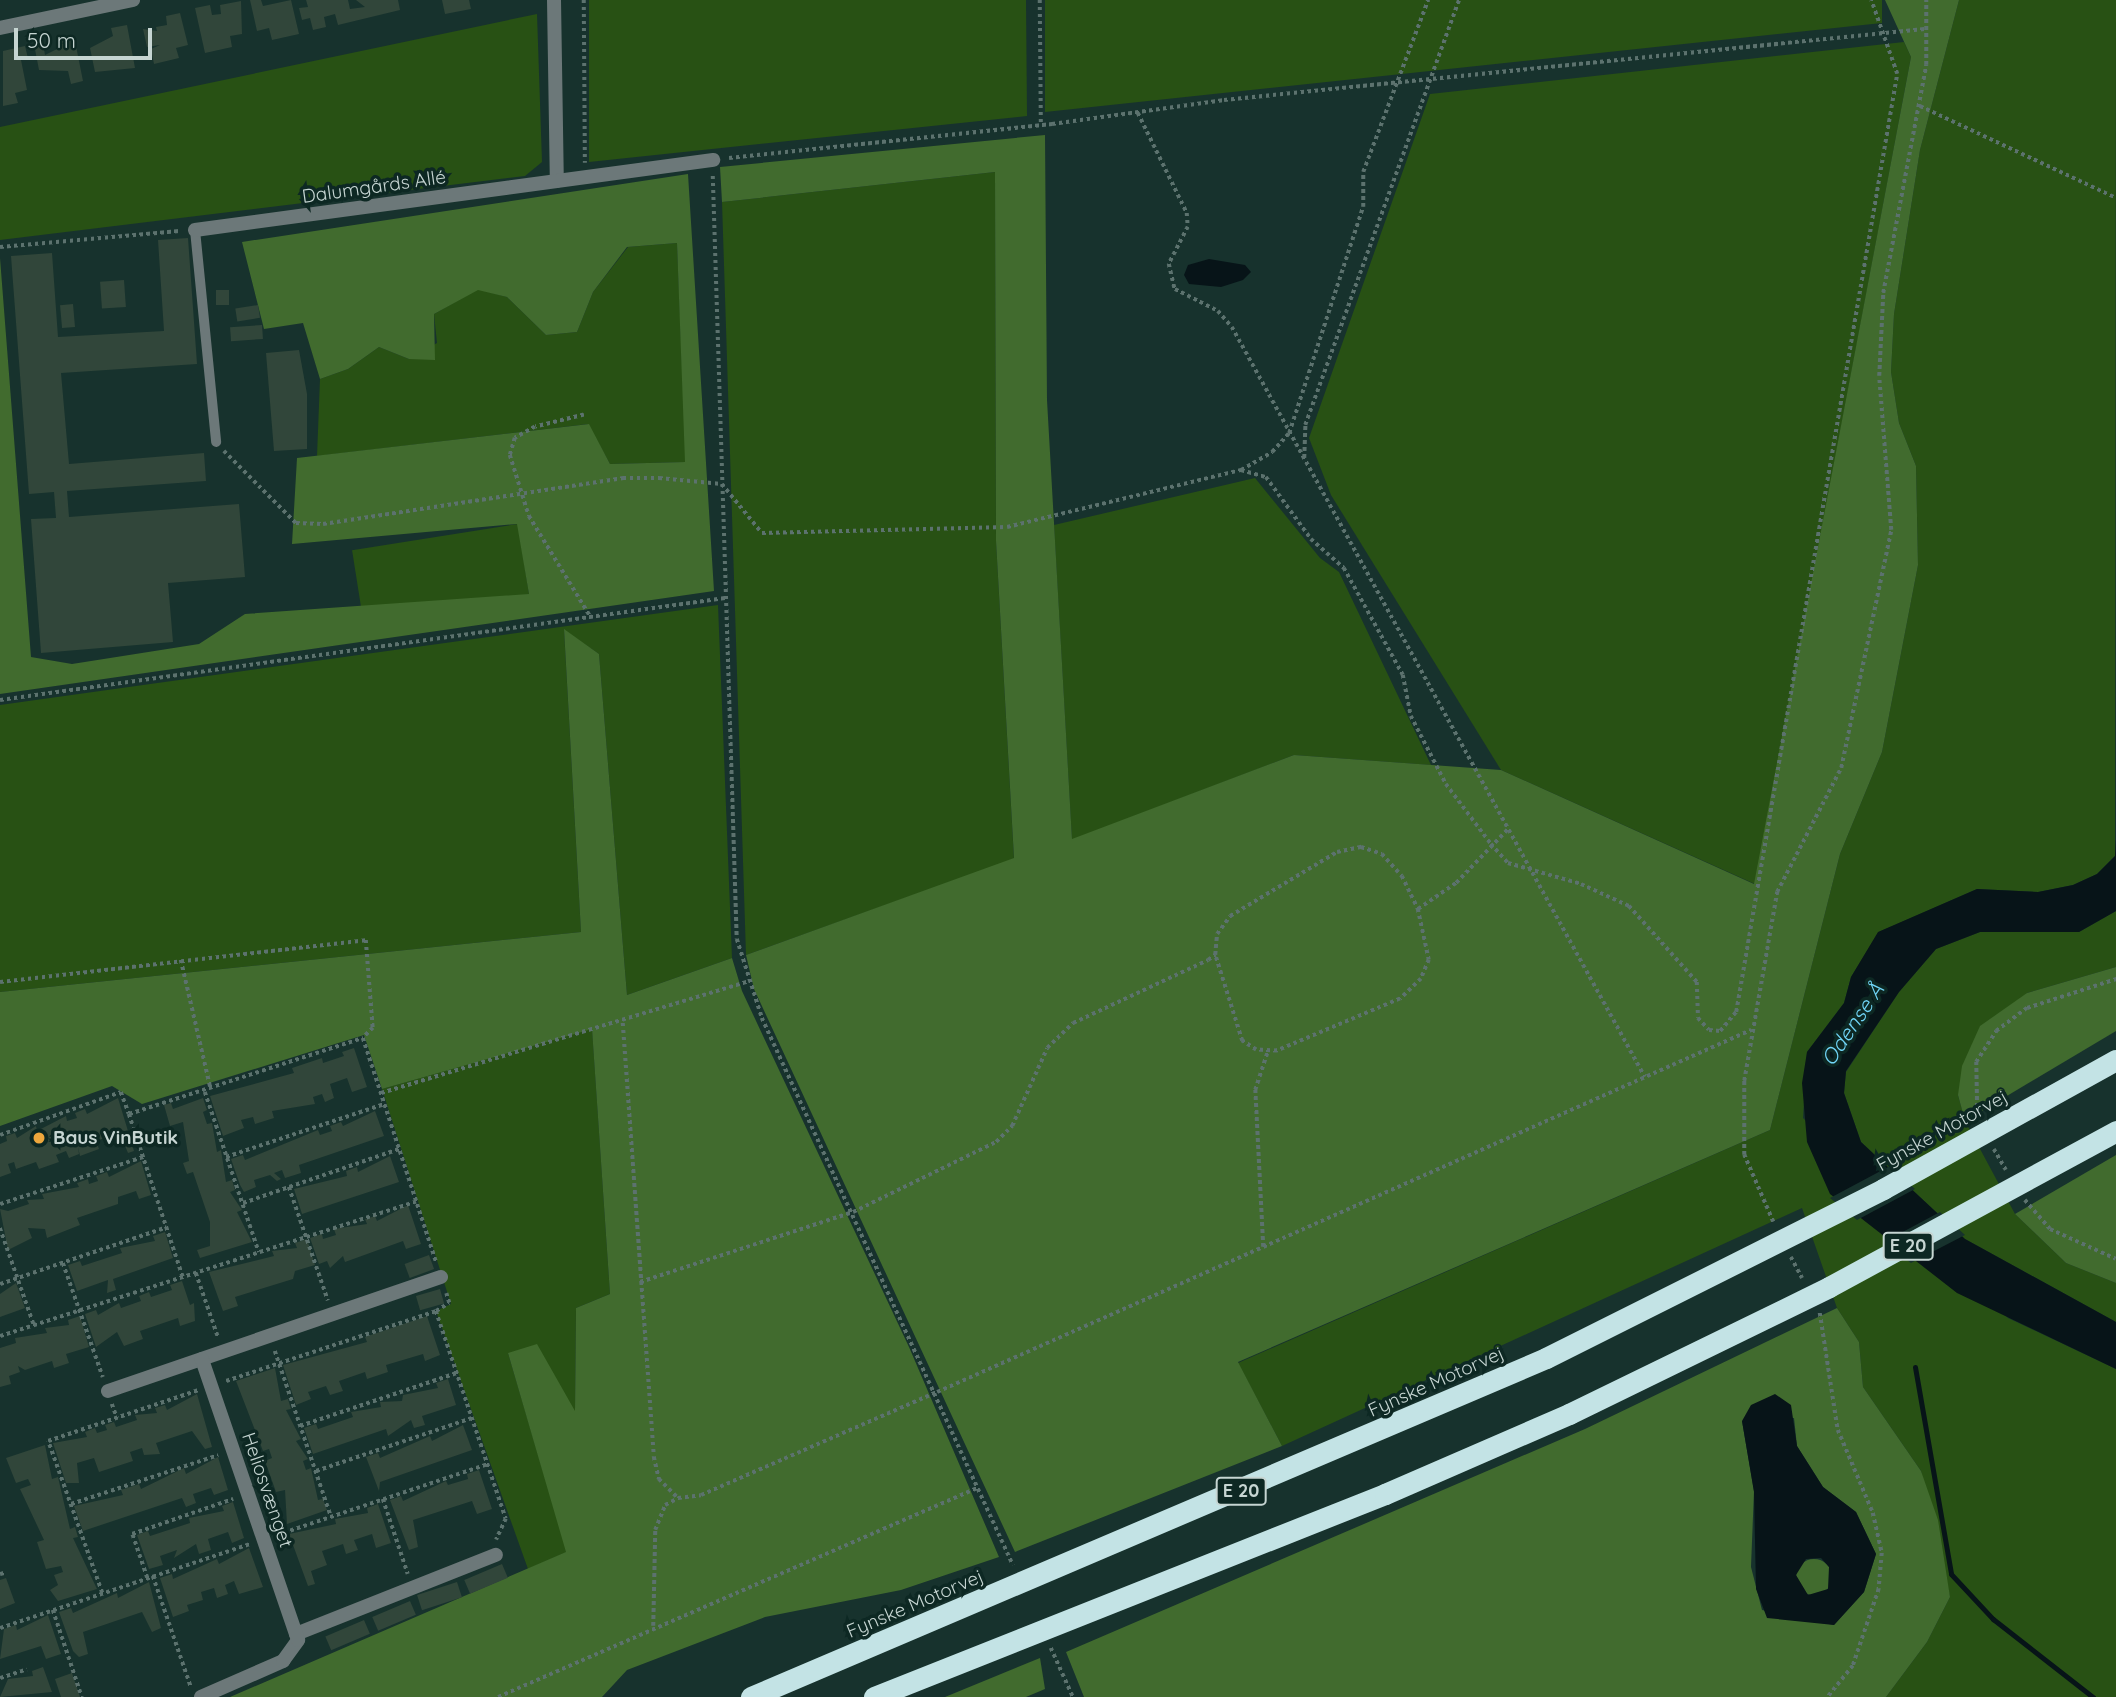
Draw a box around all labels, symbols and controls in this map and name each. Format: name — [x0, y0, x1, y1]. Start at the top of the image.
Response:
scale bar — [18, 14, 156, 58]
text: 50 m — [27, 27, 76, 53]
street label: Dalumgårds Allé — [301, 166, 447, 208]
water label: Odense Å — [1815, 978, 1889, 1070]
street label: Fynske Motorvej — [1873, 1086, 2011, 1176]
place label: Baus VinButik — [53, 1127, 178, 1149]
marker: Baus VinButik — [31, 1130, 47, 1146]
road number: E 20 — [1882, 1232, 1934, 1260]
street label: Fynske Motorvej — [1365, 1342, 1507, 1422]
street label: Heliosvænget — [237, 1430, 297, 1550]
road number: E 20 — [1215, 1476, 1267, 1506]
street label: Fynske Motorvej — [843, 1565, 987, 1643]

